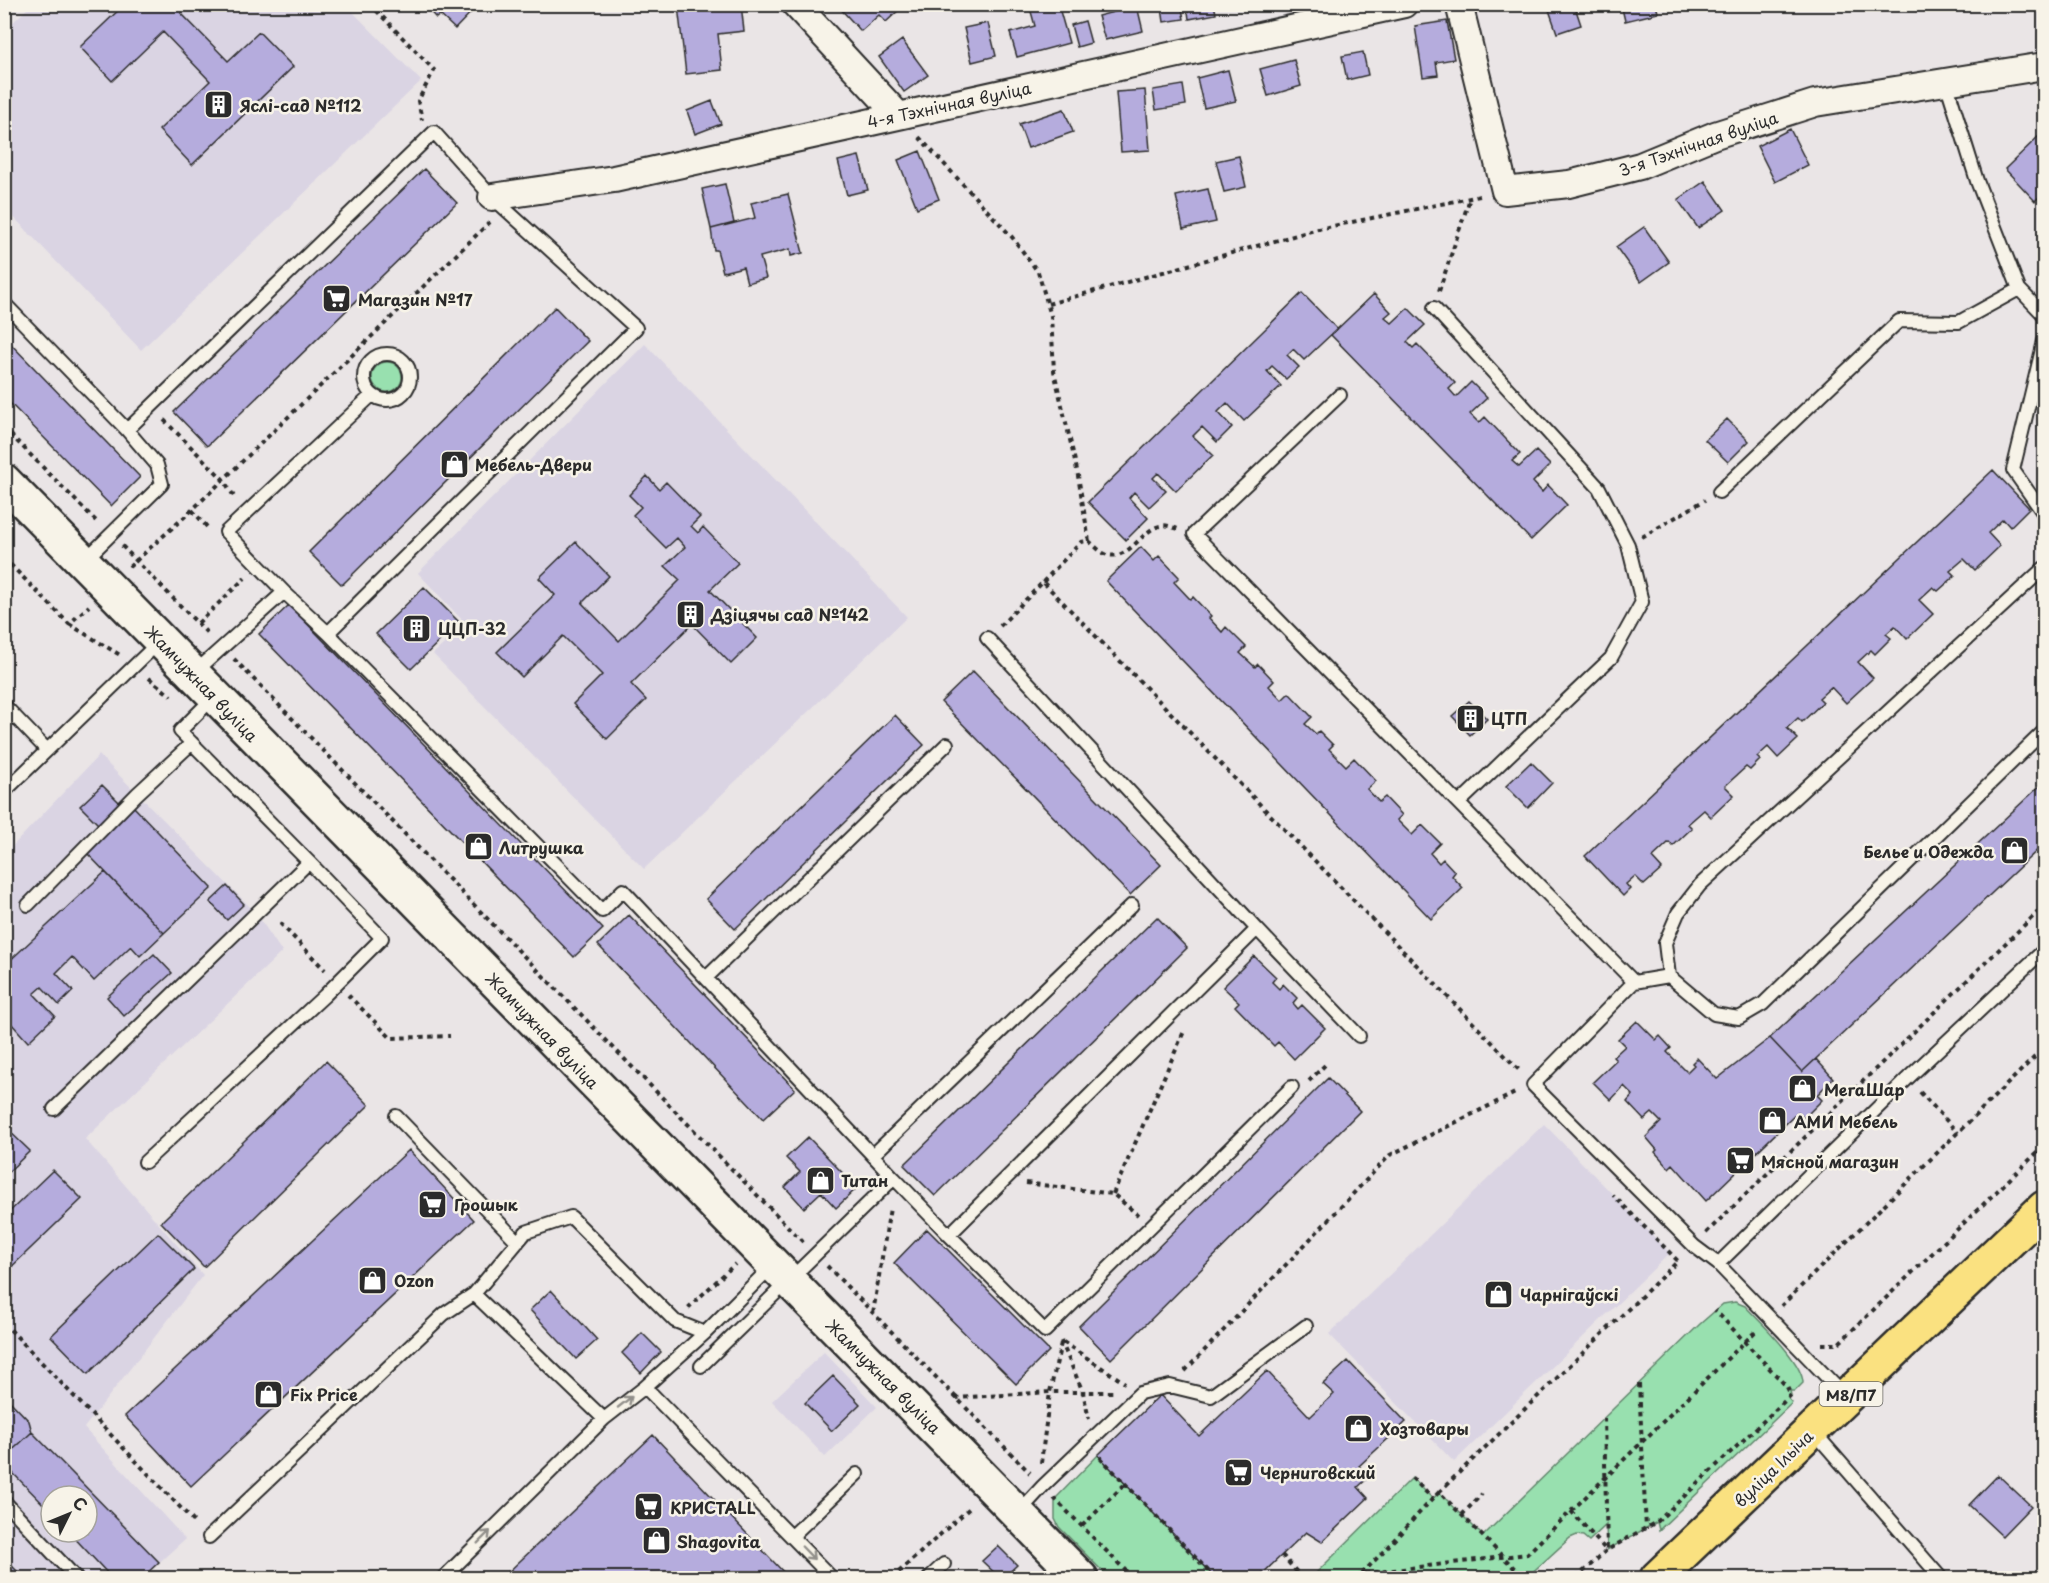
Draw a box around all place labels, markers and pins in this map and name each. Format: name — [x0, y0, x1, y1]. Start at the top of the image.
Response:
building icon: Яслі-сад №112 — [203, 89, 235, 121]
place label: Яслі-сад №112 — [239, 93, 361, 117]
supermarket icon: Магазин №17 — [321, 283, 353, 315]
place label: Магазин №17 — [358, 287, 473, 311]
shop icon: Мебель-Двери — [438, 448, 470, 480]
place label: Мебель-Двери — [475, 452, 592, 476]
building icon: Дзіцячы сад №142 — [674, 598, 706, 630]
place label: Дзіцячы сад №142 — [710, 602, 869, 626]
building icon: ЦЦП-32 — [401, 612, 433, 644]
place label: ЦЦП-32 — [438, 616, 506, 640]
building icon: ЦТП — [1454, 702, 1486, 734]
place label: ЦТП — [1491, 706, 1527, 730]
shop icon: Литрушка — [462, 831, 494, 863]
place label: Литрушка — [499, 835, 584, 859]
shop icon: Белье и Одежда — [1999, 835, 2031, 867]
place label: Белье и Одежда — [1863, 839, 1994, 863]
shop icon: МегаШар — [1787, 1073, 1819, 1105]
place label: МегаШар — [1824, 1077, 1905, 1101]
shop icon: АМИ Мебель — [1757, 1105, 1789, 1137]
place label: АМИ Мебель — [1794, 1109, 1898, 1133]
supermarket icon: Мясной магазин — [1724, 1145, 1756, 1177]
place label: Мясной магазин — [1761, 1149, 1899, 1173]
shop icon: Титан — [804, 1164, 836, 1196]
place label: Титан — [841, 1168, 888, 1192]
supermarket icon: Грошык — [417, 1188, 449, 1220]
place label: Грошык — [454, 1192, 519, 1216]
shop icon: Ozon — [357, 1264, 389, 1296]
place label: Ozon — [394, 1268, 434, 1292]
shop icon: Чарнігаўскі — [1483, 1278, 1515, 1310]
place label: Чарнігаўскі — [1520, 1282, 1618, 1306]
shop icon: Fix Price — [253, 1378, 285, 1410]
place label: Fix Price — [290, 1382, 358, 1406]
shop icon: Хозтовары — [1343, 1412, 1375, 1444]
place label: Хозтовары — [1380, 1416, 1469, 1440]
supermarket icon: Черниговский — [1223, 1456, 1255, 1488]
place label: Черниговский — [1260, 1460, 1376, 1484]
supermarket icon: КРИСТАLL — [633, 1491, 665, 1523]
place label: КРИСТАLL — [670, 1495, 756, 1519]
shop icon: Shagovita — [640, 1525, 672, 1557]
place label: Shagovita — [677, 1529, 761, 1553]

